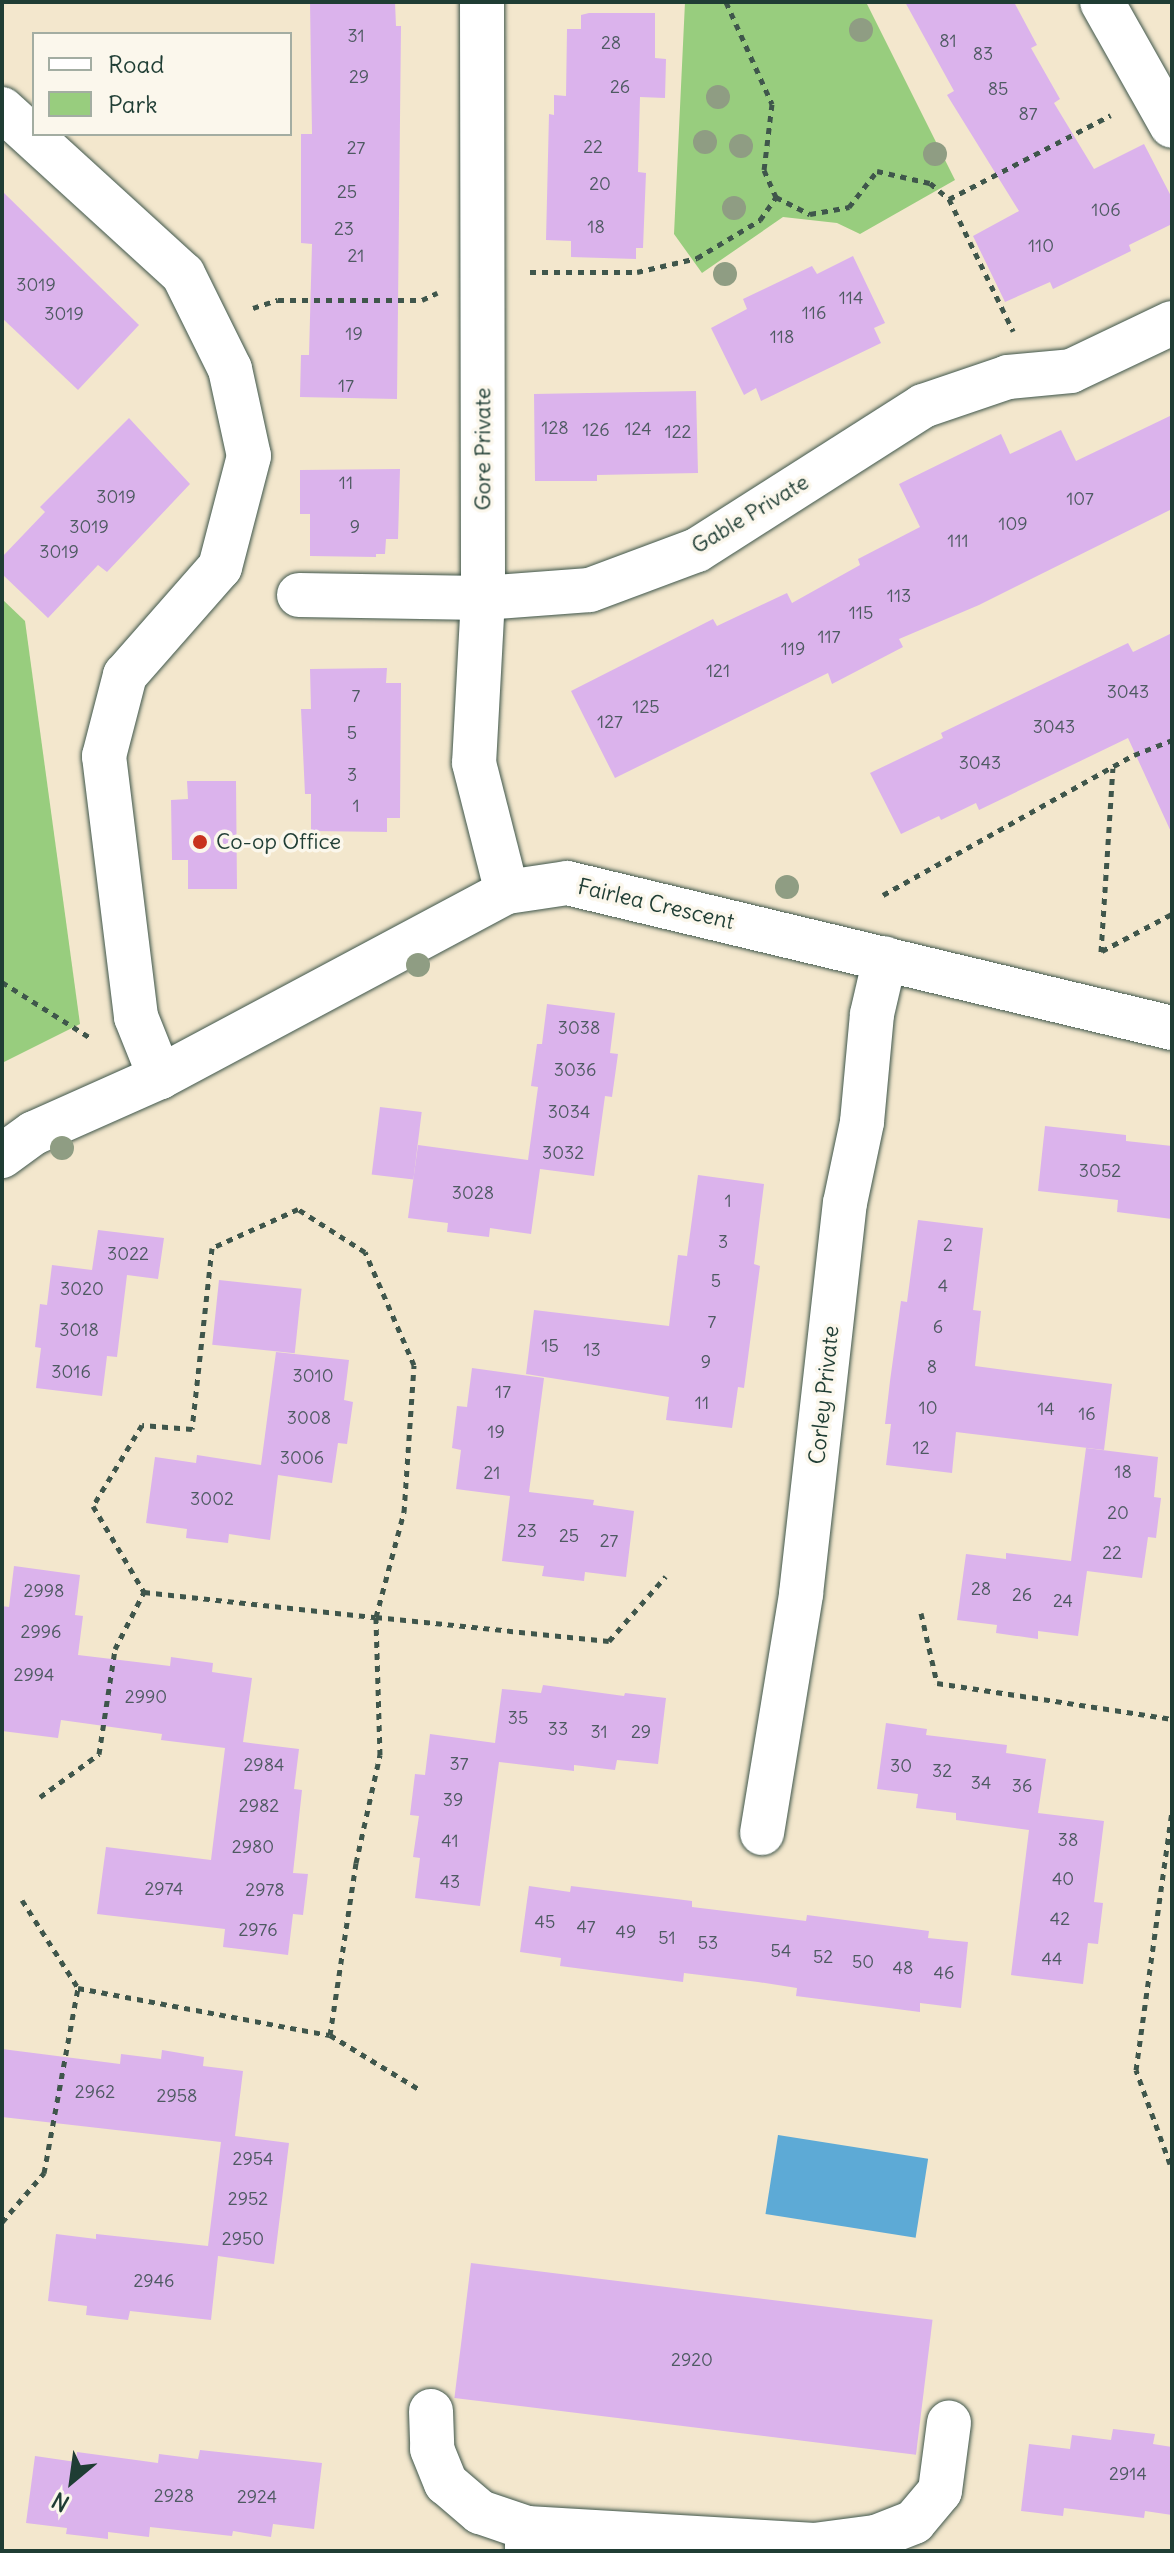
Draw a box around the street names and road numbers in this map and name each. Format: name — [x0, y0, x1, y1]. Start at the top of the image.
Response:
street label: Gore Private — [470, 388, 496, 510]
street label: Gable Private — [687, 469, 813, 559]
street label: Fairlea Crescent — [575, 873, 737, 935]
street label: Corley Private — [804, 1324, 844, 1466]

